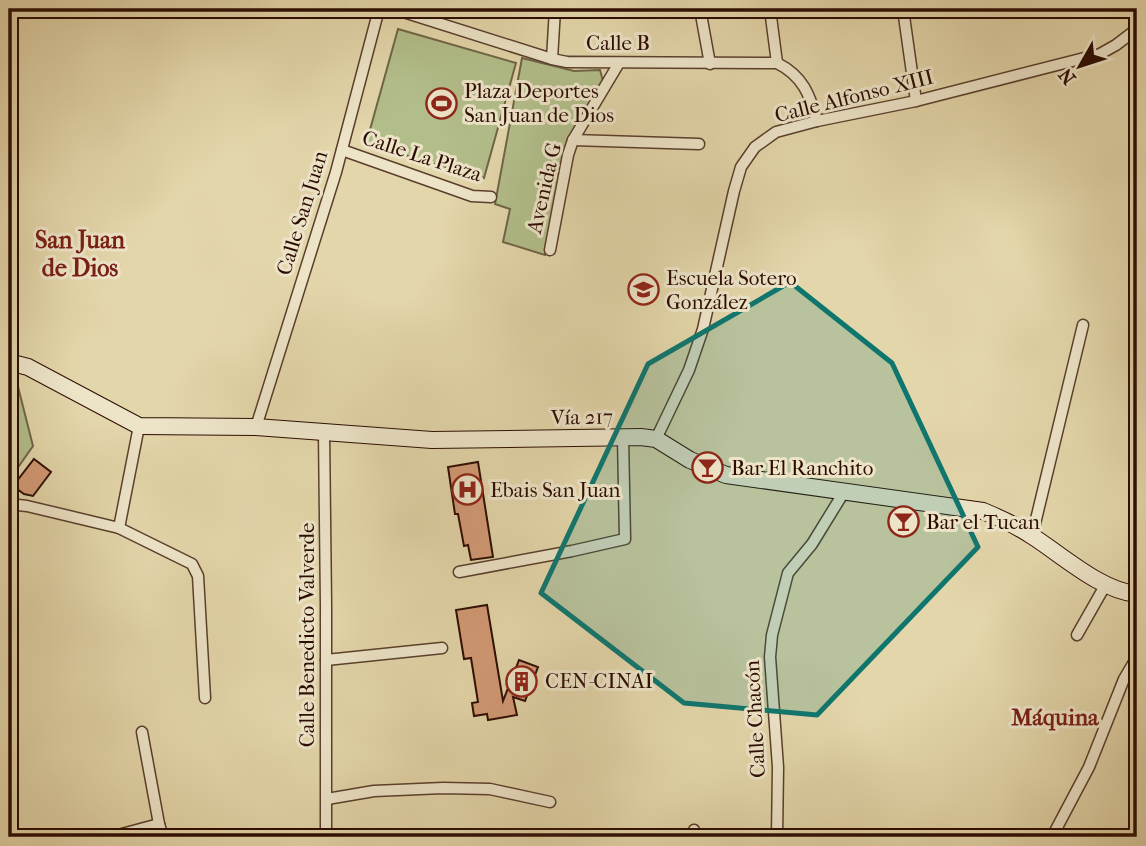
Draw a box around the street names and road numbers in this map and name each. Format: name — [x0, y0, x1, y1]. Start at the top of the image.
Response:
street label: Calle B — [586, 31, 650, 55]
street label: Calle Alfonso XIII — [772, 65, 936, 127]
street label: Calle La Plaza — [359, 125, 485, 187]
street label: Avenida G — [522, 140, 566, 237]
street label: Calle San Juan — [272, 148, 332, 278]
street label: Vía 217 — [550, 404, 613, 430]
street label: Calle Benedicto Valverde — [295, 523, 319, 747]
street label: Calle Chacón — [740, 660, 770, 778]

